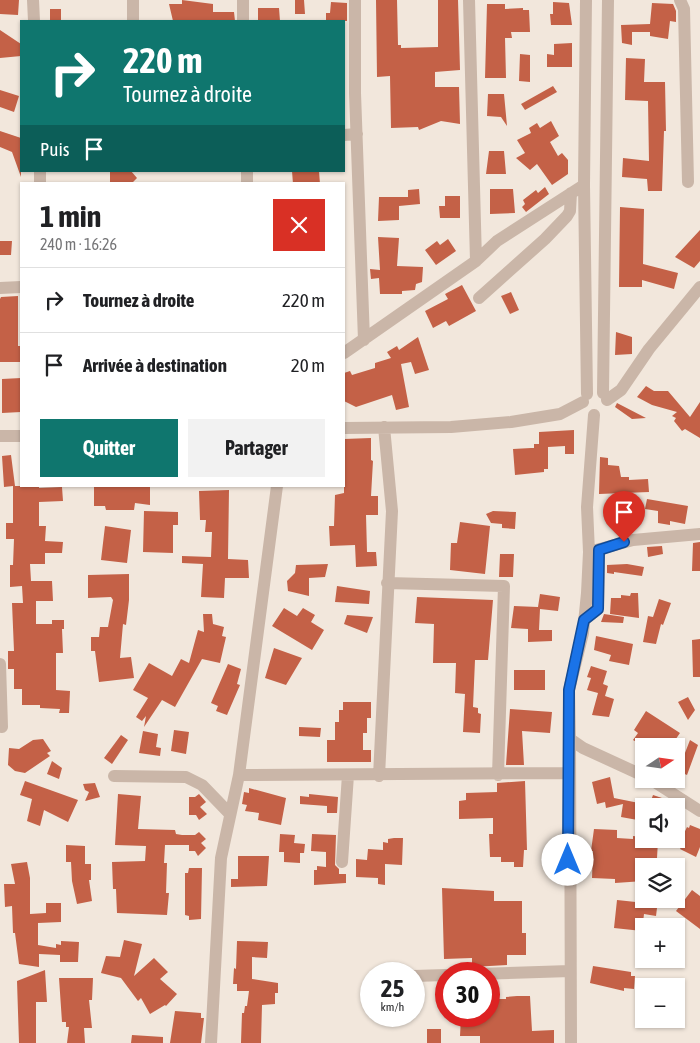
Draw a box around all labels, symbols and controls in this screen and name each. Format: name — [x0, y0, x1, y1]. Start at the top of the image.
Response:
icon: right — [40, 40, 105, 105]
text: 220 m — [123, 40, 202, 80]
text: Tournez à droite — [123, 81, 252, 107]
icon: arrive — [80, 135, 108, 163]
text: Puis — [40, 138, 70, 160]
text: 1 min — [40, 199, 101, 233]
button: close — [273, 199, 325, 251]
text: 240 m · 16:26 — [40, 235, 117, 253]
icon: right — [40, 286, 68, 314]
text: Tournez à droite — [83, 289, 194, 311]
text: 220 m — [282, 289, 325, 311]
icon: arrive — [40, 351, 68, 379]
text: Arrivée à destination — [83, 354, 227, 376]
text: 20 m — [291, 354, 325, 376]
button: Quitter — [40, 419, 178, 477]
button: Partager — [188, 419, 325, 477]
pin — [603, 491, 645, 542]
icon: arrive — [610, 498, 638, 526]
north arrow — [635, 738, 685, 788]
map controls — [635, 738, 685, 1028]
button: sound — [635, 798, 685, 848]
position arrow — [541, 833, 593, 885]
button: layers — [635, 858, 685, 908]
button: + — [635, 918, 685, 968]
speed limit sign: 30 — [435, 962, 500, 1027]
text: 25 — [381, 974, 404, 1002]
button: − — [635, 978, 685, 1028]
text: km/h — [381, 1000, 404, 1014]

